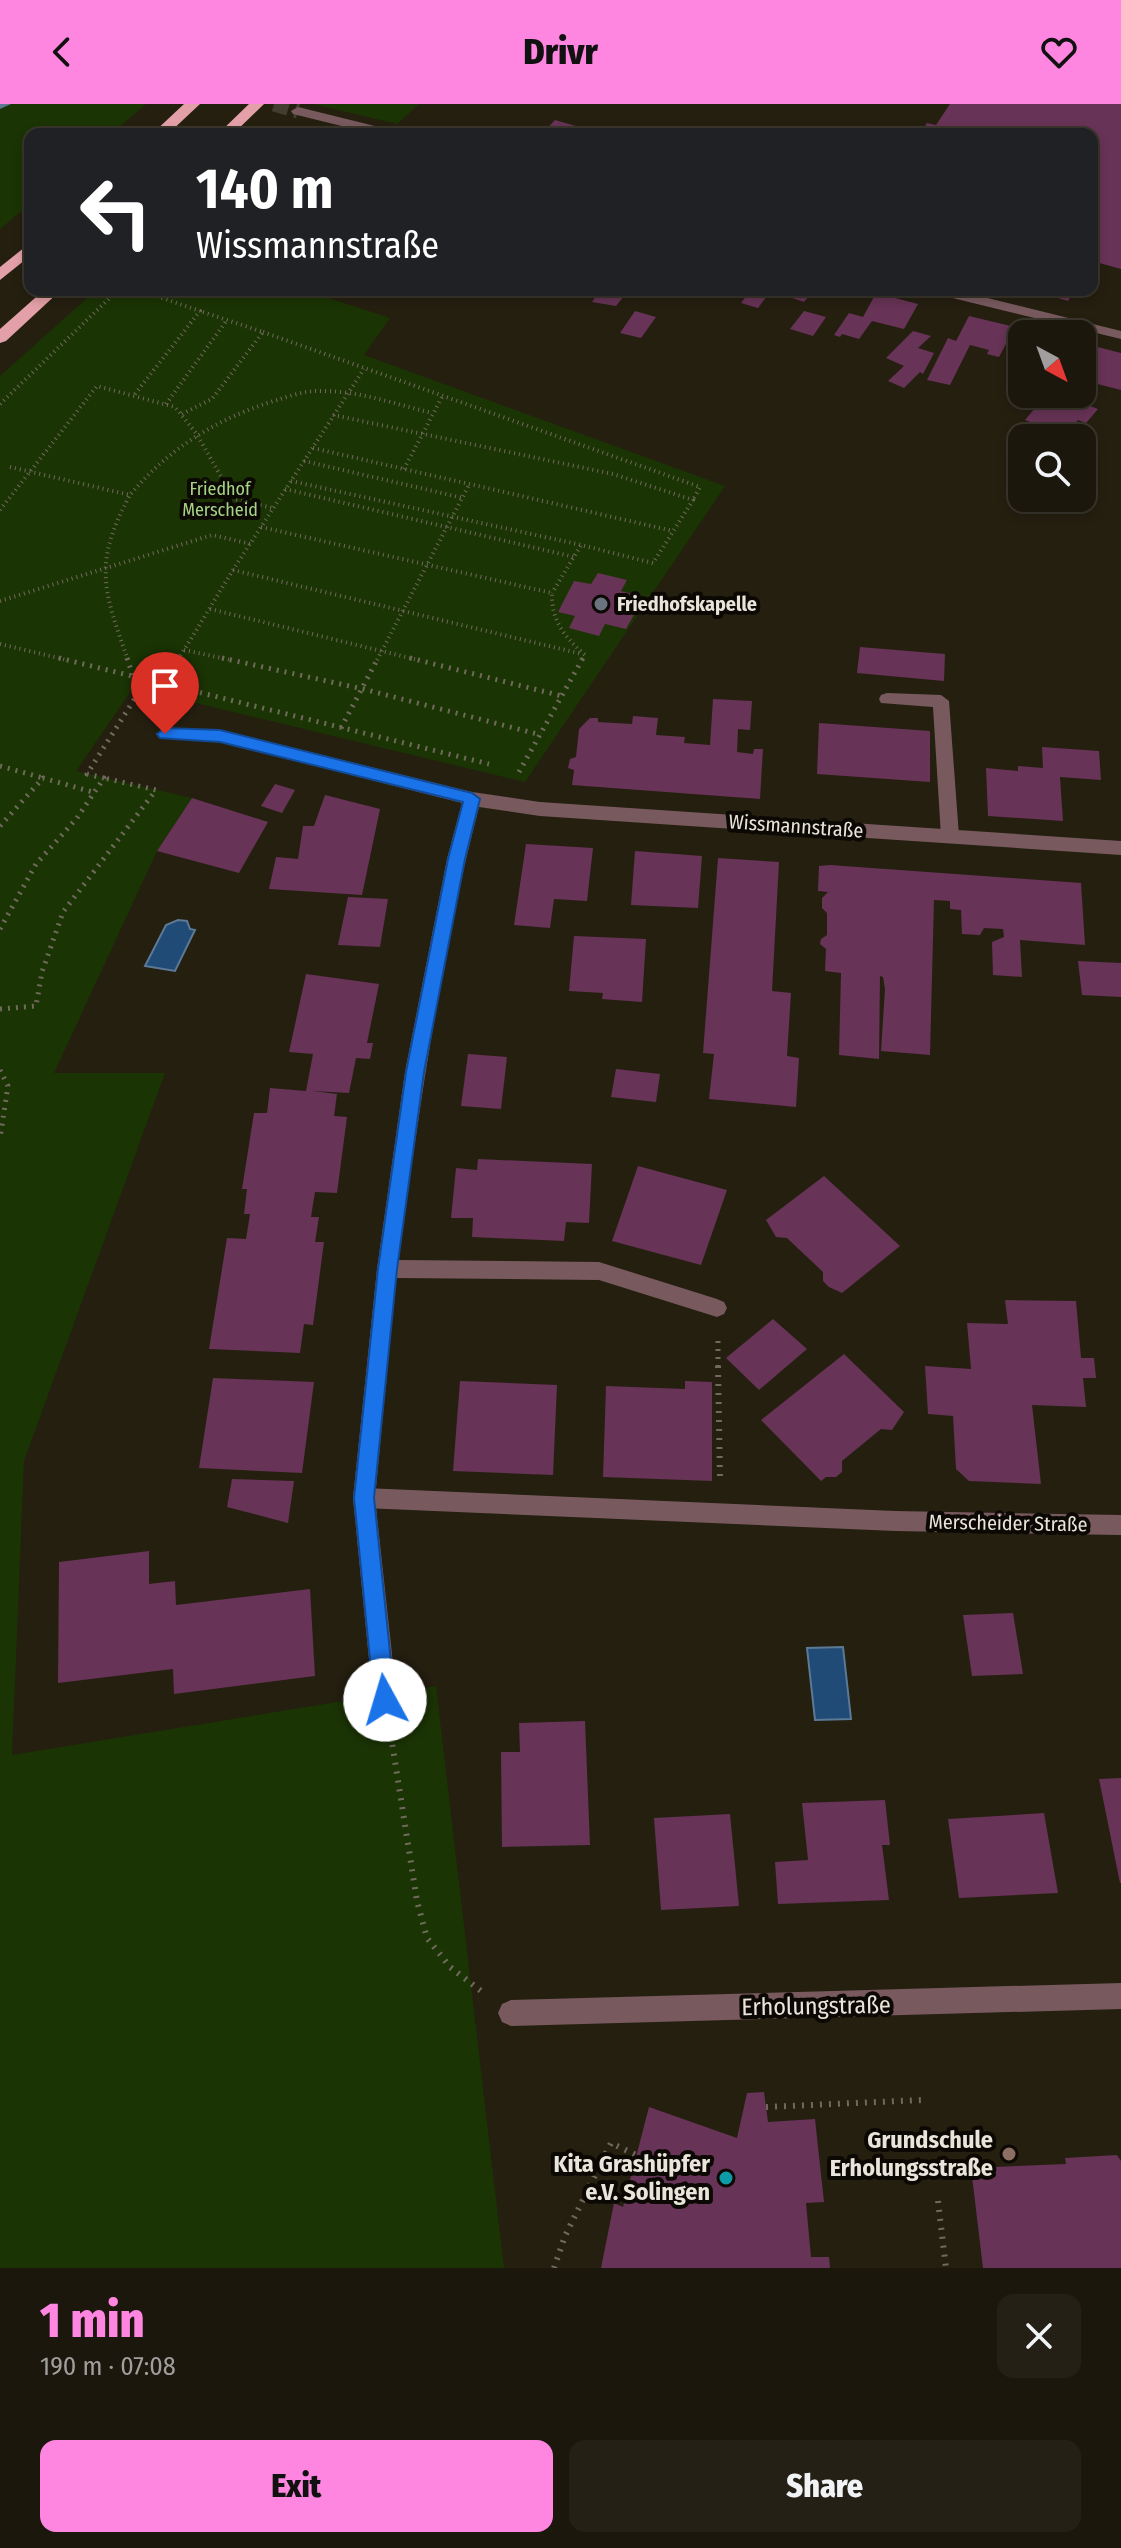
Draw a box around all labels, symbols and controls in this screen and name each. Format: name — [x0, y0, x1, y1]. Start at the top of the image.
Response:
icon: back — [40, 30, 84, 74]
text: Drivr — [523, 30, 598, 74]
icon: heart — [1037, 30, 1081, 74]
text: 140 m — [196, 156, 333, 223]
icon: left — [64, 160, 168, 264]
text: Wissmannstraße — [196, 224, 439, 268]
north arrow — [1008, 320, 1096, 408]
map controls — [1008, 320, 1096, 512]
button: search — [1008, 424, 1096, 512]
park label: Friedhof Merscheid — [182, 478, 258, 521]
place label: Friedhofskapelle — [617, 592, 757, 616]
marker: Friedhofskapelle — [592, 595, 610, 613]
pin — [131, 652, 199, 734]
icon: arrive — [143, 664, 187, 708]
street label: Wissmannstraße — [728, 809, 864, 843]
street label: Merscheider Straße — [928, 1510, 1088, 1536]
position arrow — [343, 1658, 427, 1742]
street label: Erholungstraße — [741, 1991, 891, 2021]
place label: Grundschule Erholungsstraße — [830, 2126, 993, 2182]
marker: Grundschule Erholungsstraße — [1000, 2145, 1018, 2163]
place label: Kita Grashüpfer e.V. Solingen — [553, 2150, 710, 2206]
marker: Kita Grashüpfer e.V. Solingen — [717, 2169, 735, 2187]
text: 1 min — [40, 2292, 144, 2350]
button: close — [997, 2294, 1081, 2378]
text: 190 m · 07:08 — [40, 2351, 176, 2382]
button: Exit — [40, 2440, 553, 2532]
button: Share — [569, 2440, 1081, 2532]

